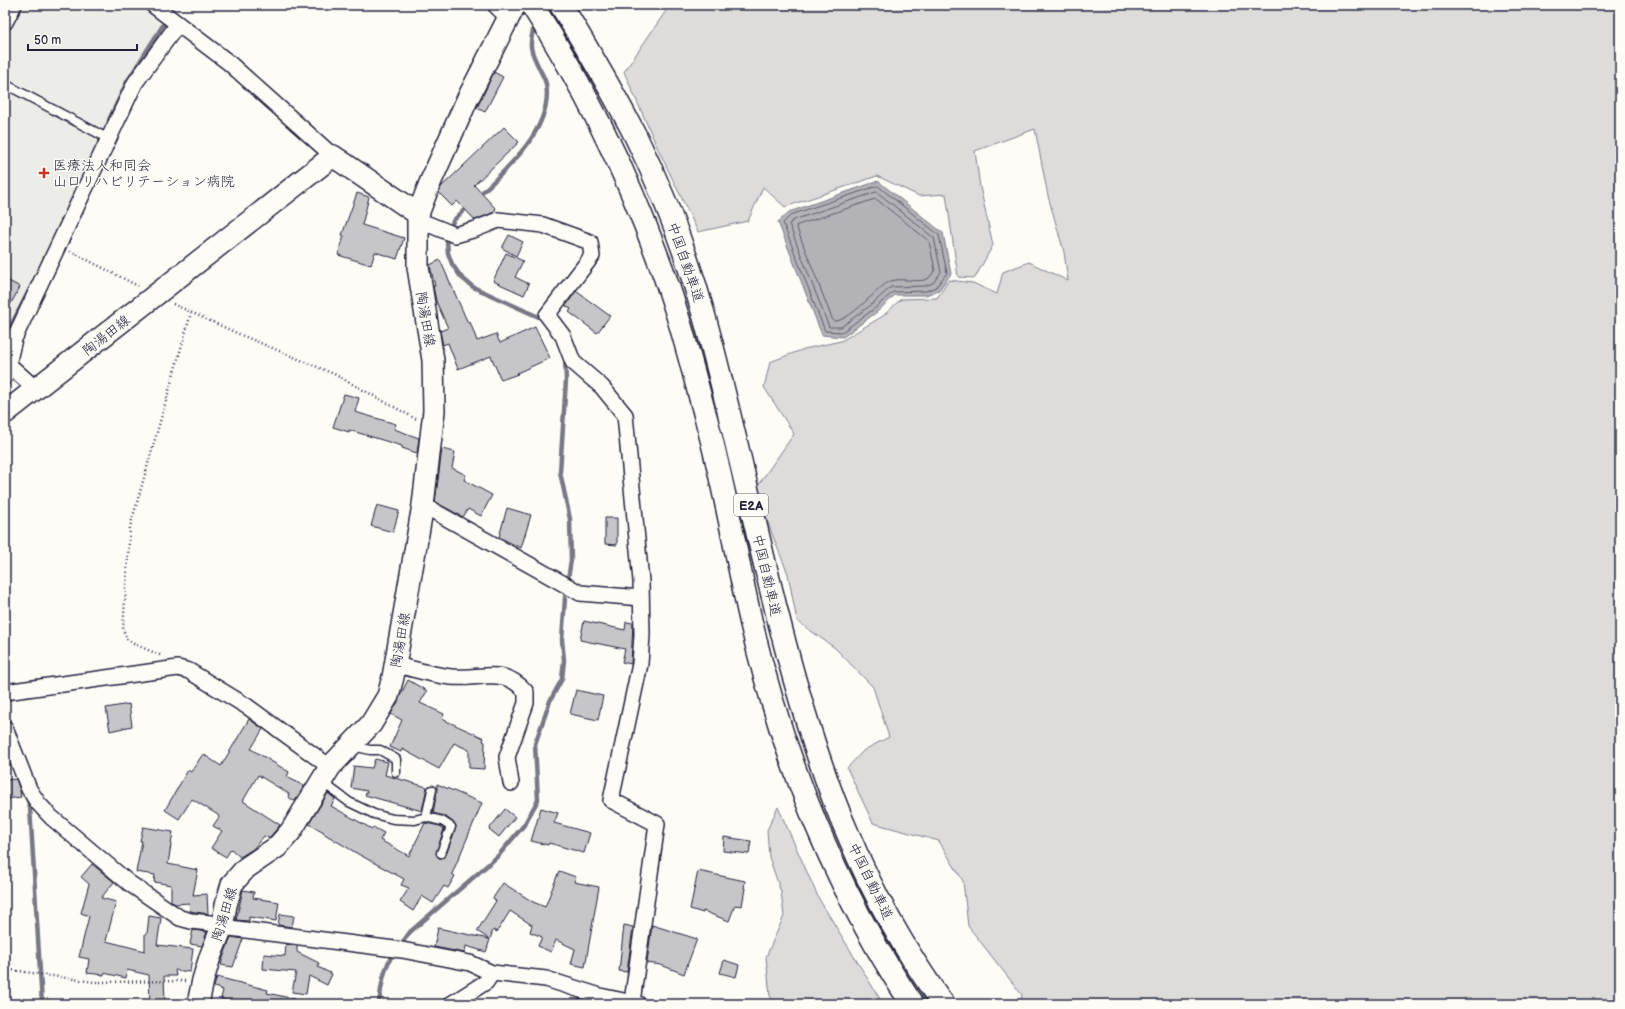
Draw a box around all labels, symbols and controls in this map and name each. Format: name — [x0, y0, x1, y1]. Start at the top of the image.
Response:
scale bar — [28, 26, 137, 52]
text: 50 m — [34, 33, 61, 48]
place label: 医療法人和同会 山口リハビリテーション病院 — [53, 157, 235, 190]
marker: 医療法人和同会 山口リハビリテーション病院 — [38, 167, 50, 179]
street label: 中国自動車道 — [664, 220, 707, 305]
street label: 陶湯田線 — [412, 290, 439, 348]
street label: 陶湯田線 — [79, 311, 134, 359]
road number: E2A — [734, 494, 768, 516]
street label: 中国自動車道 — [749, 532, 784, 618]
street label: 陶湯田線 — [387, 611, 414, 669]
street label: 中国自動車道 — [844, 840, 897, 923]
street label: 陶湯田線 — [208, 885, 241, 943]

